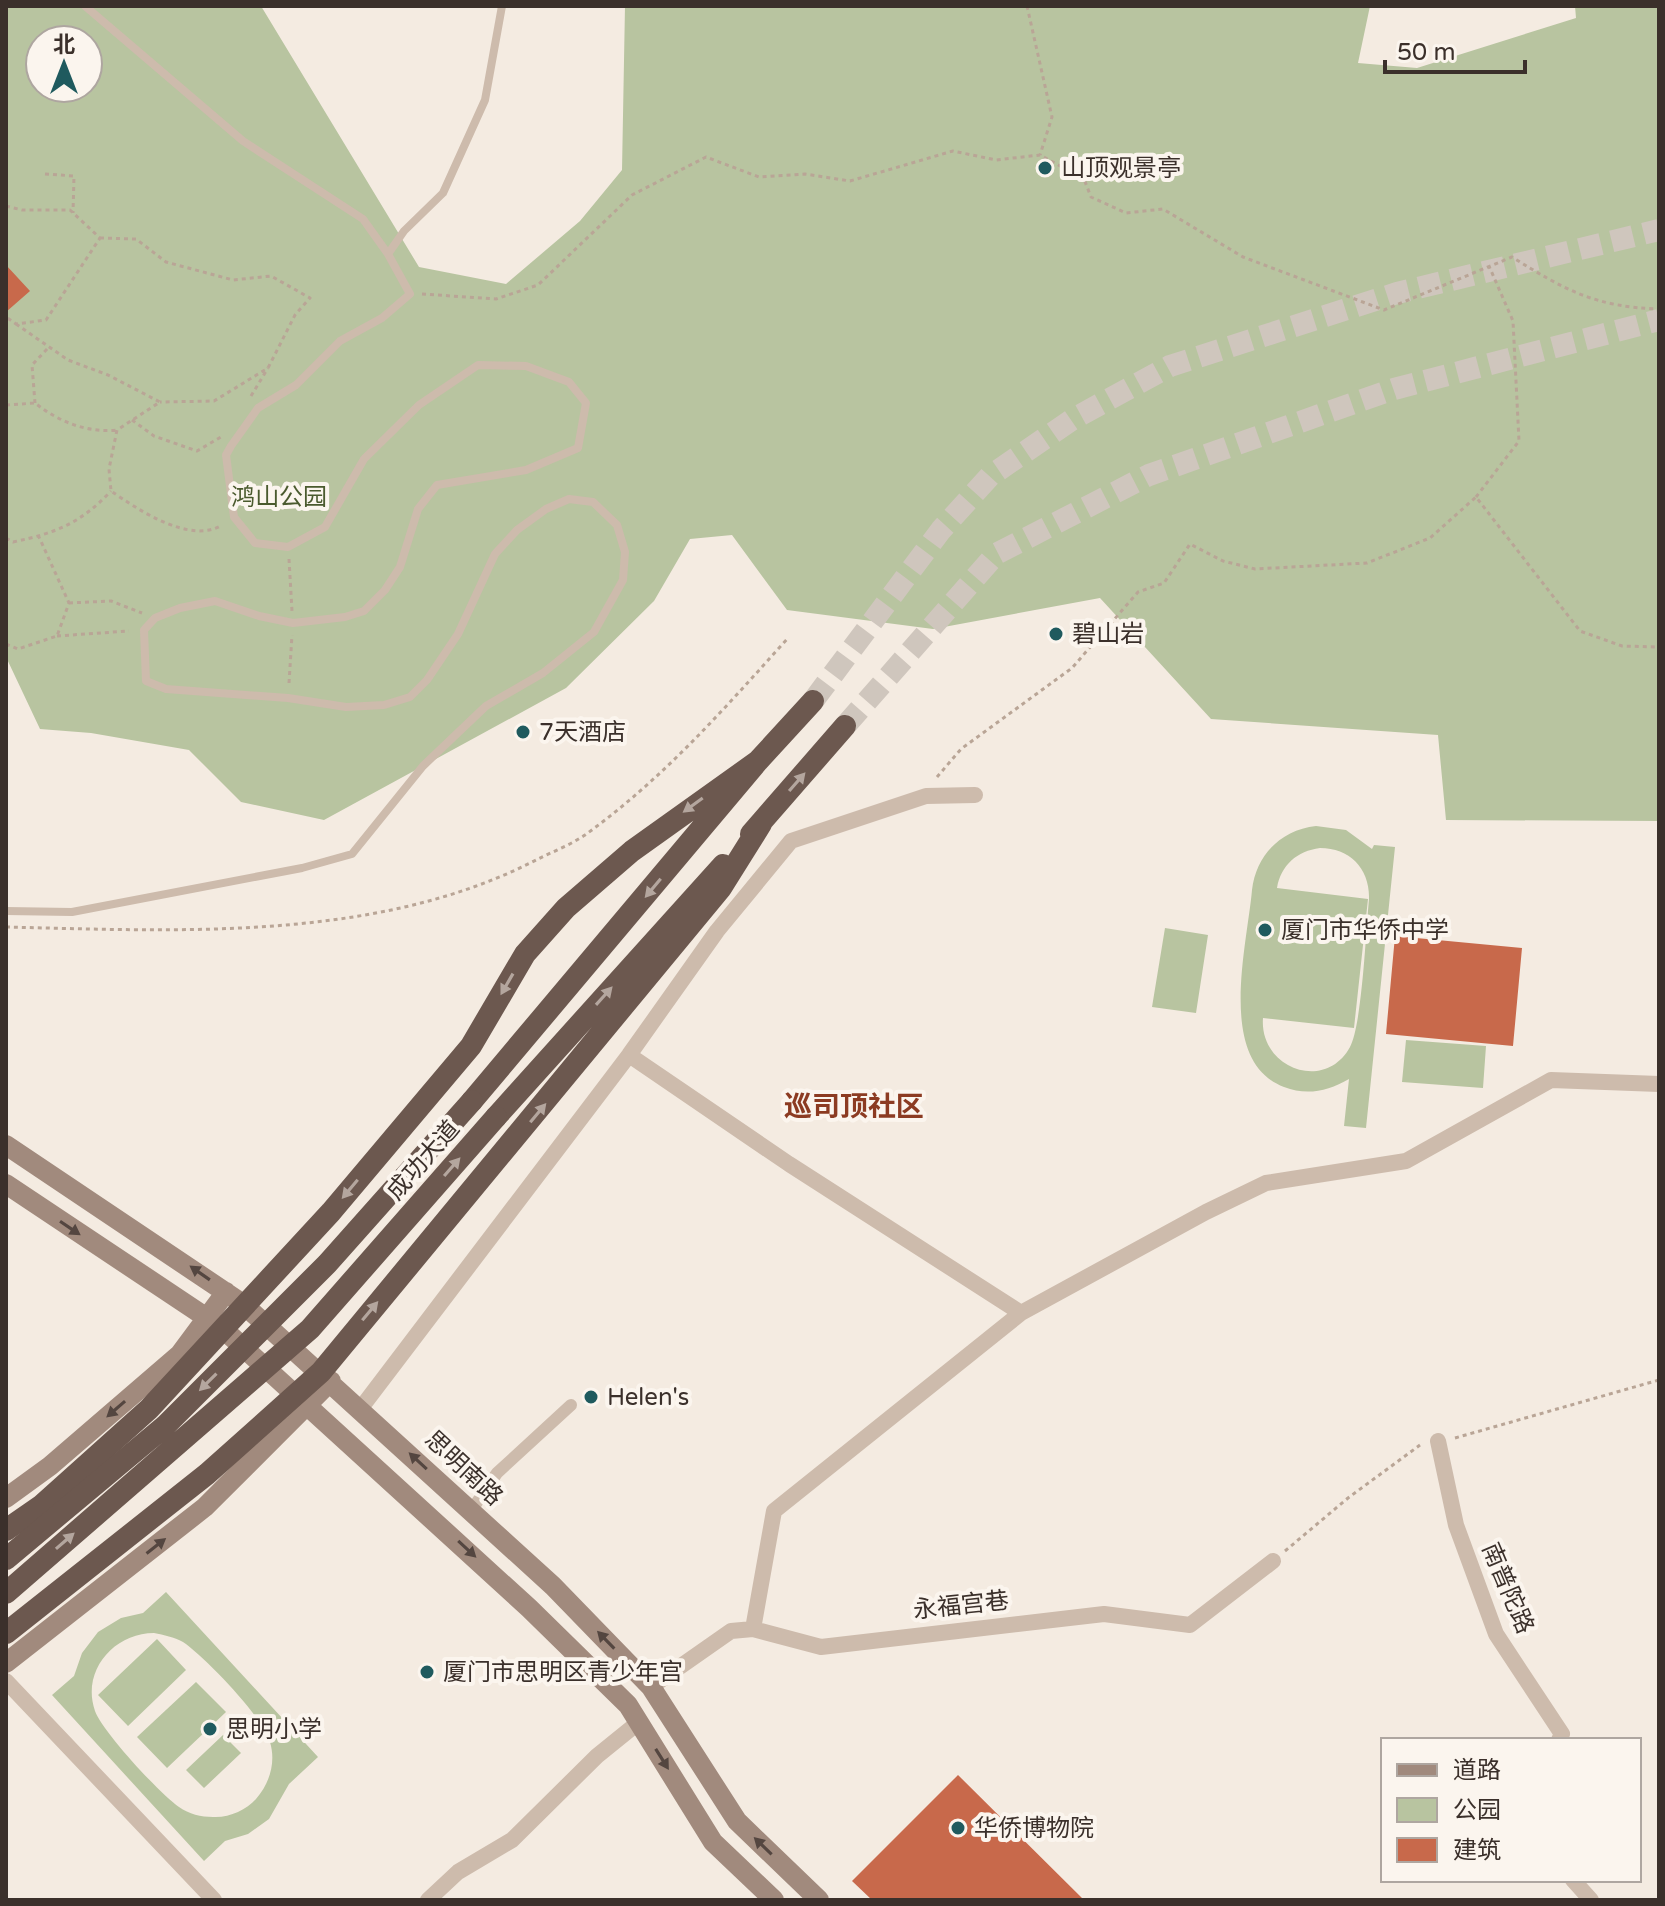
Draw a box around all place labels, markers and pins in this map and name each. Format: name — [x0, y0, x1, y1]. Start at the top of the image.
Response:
place label: 山顶观景亭 — [1061, 154, 1181, 183]
marker: 山顶观景亭 — [1036, 159, 1054, 177]
place label: 碧山岩 — [1072, 620, 1144, 649]
marker: 碧山岩 — [1047, 625, 1065, 643]
place label: 7天酒店 — [539, 718, 626, 747]
marker: 7天酒店 — [514, 723, 532, 741]
place label: 厦门市华侨中学 — [1281, 916, 1449, 945]
marker: 厦门市华侨中学 — [1256, 921, 1274, 939]
place label: Helen's — [607, 1383, 689, 1412]
marker: Helen's — [582, 1388, 600, 1406]
place label: 厦门市思明区青少年宫 — [443, 1658, 683, 1687]
marker: 厦门市思明区青少年宫 — [418, 1663, 436, 1681]
place label: 思明小学 — [226, 1715, 322, 1744]
marker: 思明小学 — [201, 1720, 219, 1738]
place label: 华侨博物院 — [974, 1814, 1094, 1843]
marker: 华侨博物院 — [949, 1819, 967, 1837]

